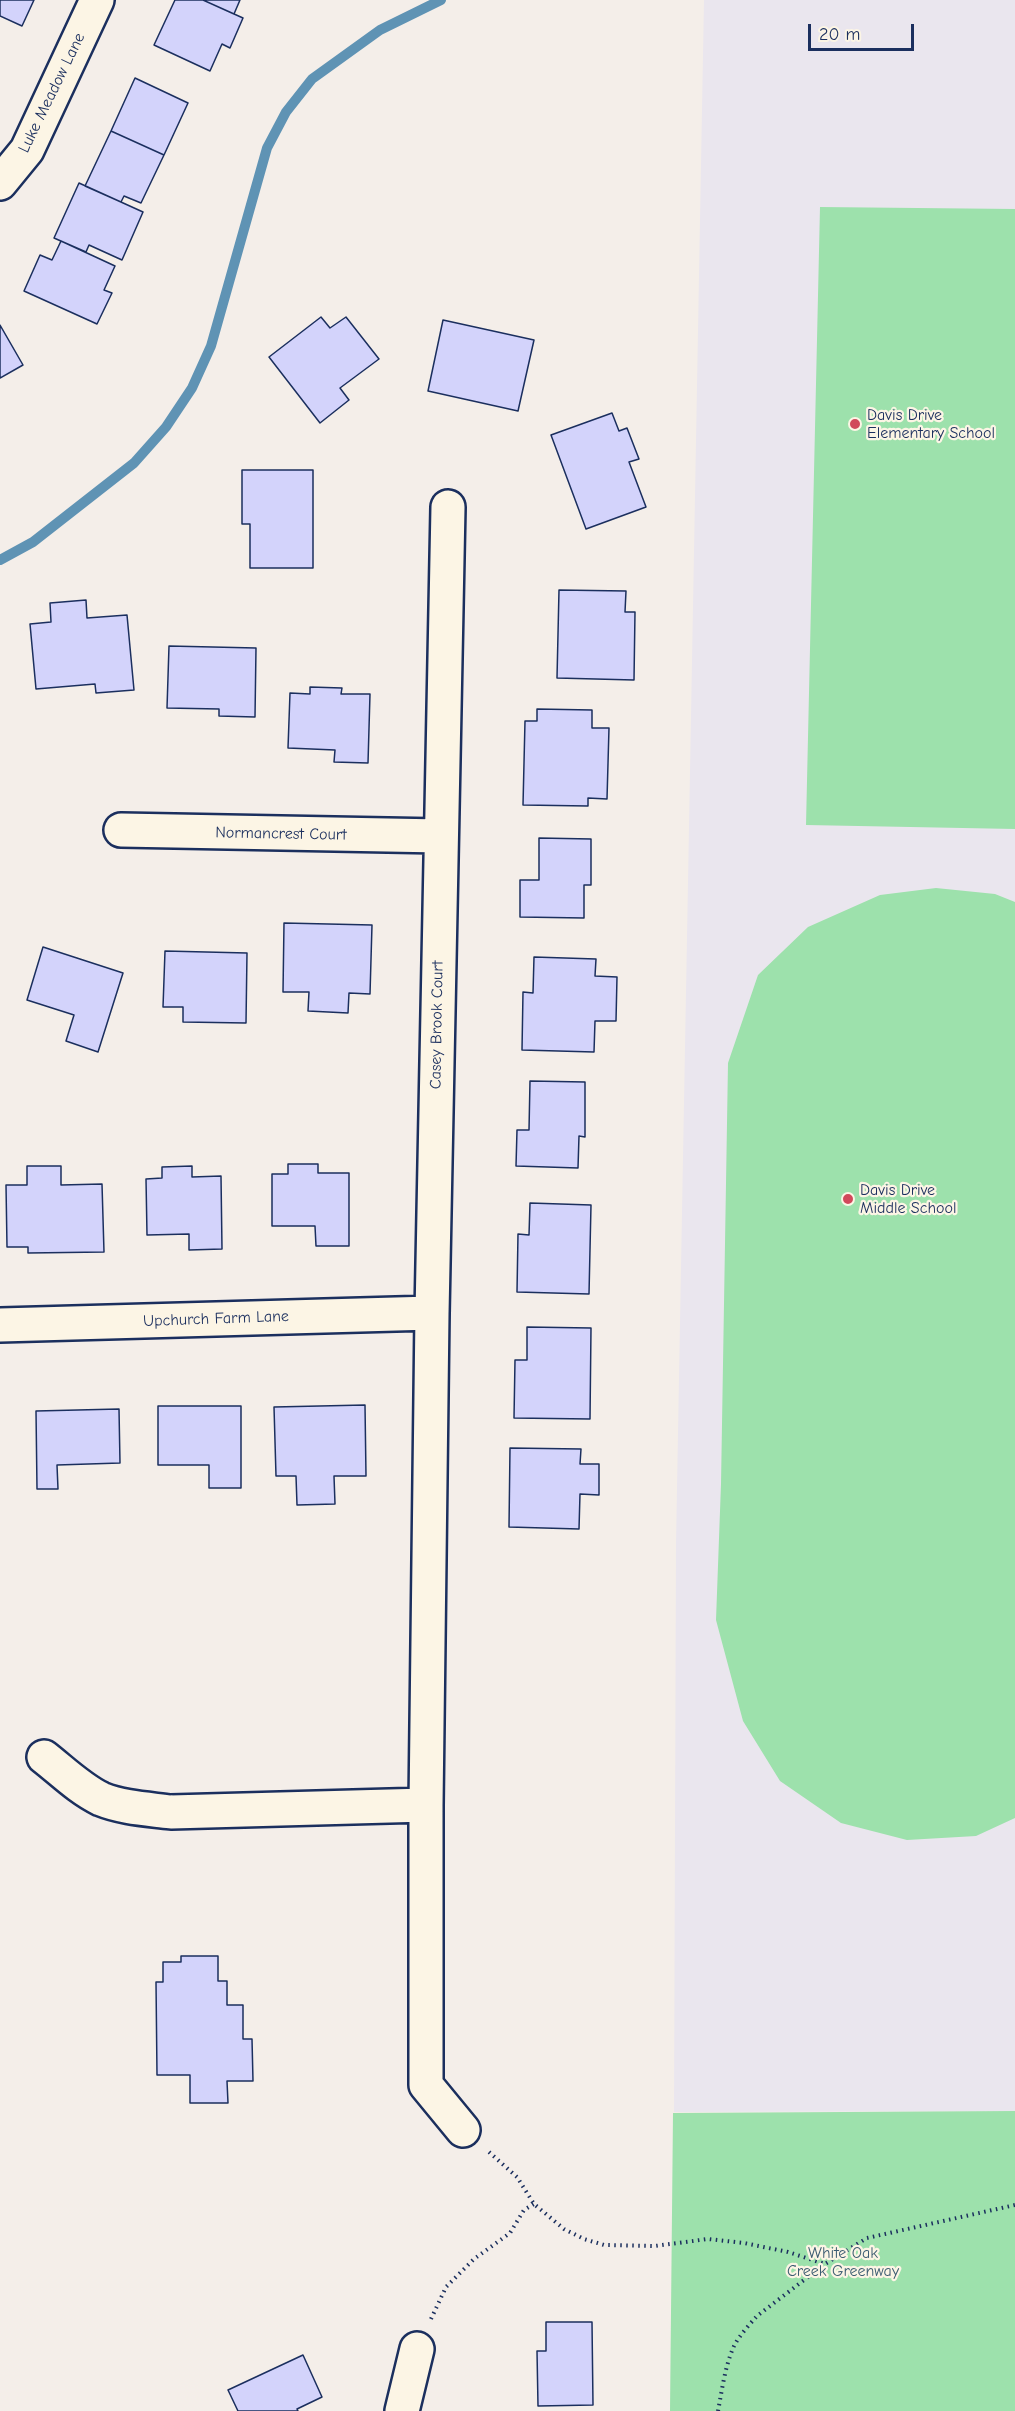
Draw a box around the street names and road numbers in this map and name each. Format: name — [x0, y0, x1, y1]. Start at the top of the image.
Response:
street label: Luke Meadow Lane — [15, 30, 89, 156]
street label: Normancrest Court — [215, 823, 347, 845]
street label: Casey Brook Court — [426, 961, 448, 1089]
street label: Upchurch Farm Lane — [143, 1307, 289, 1331]

